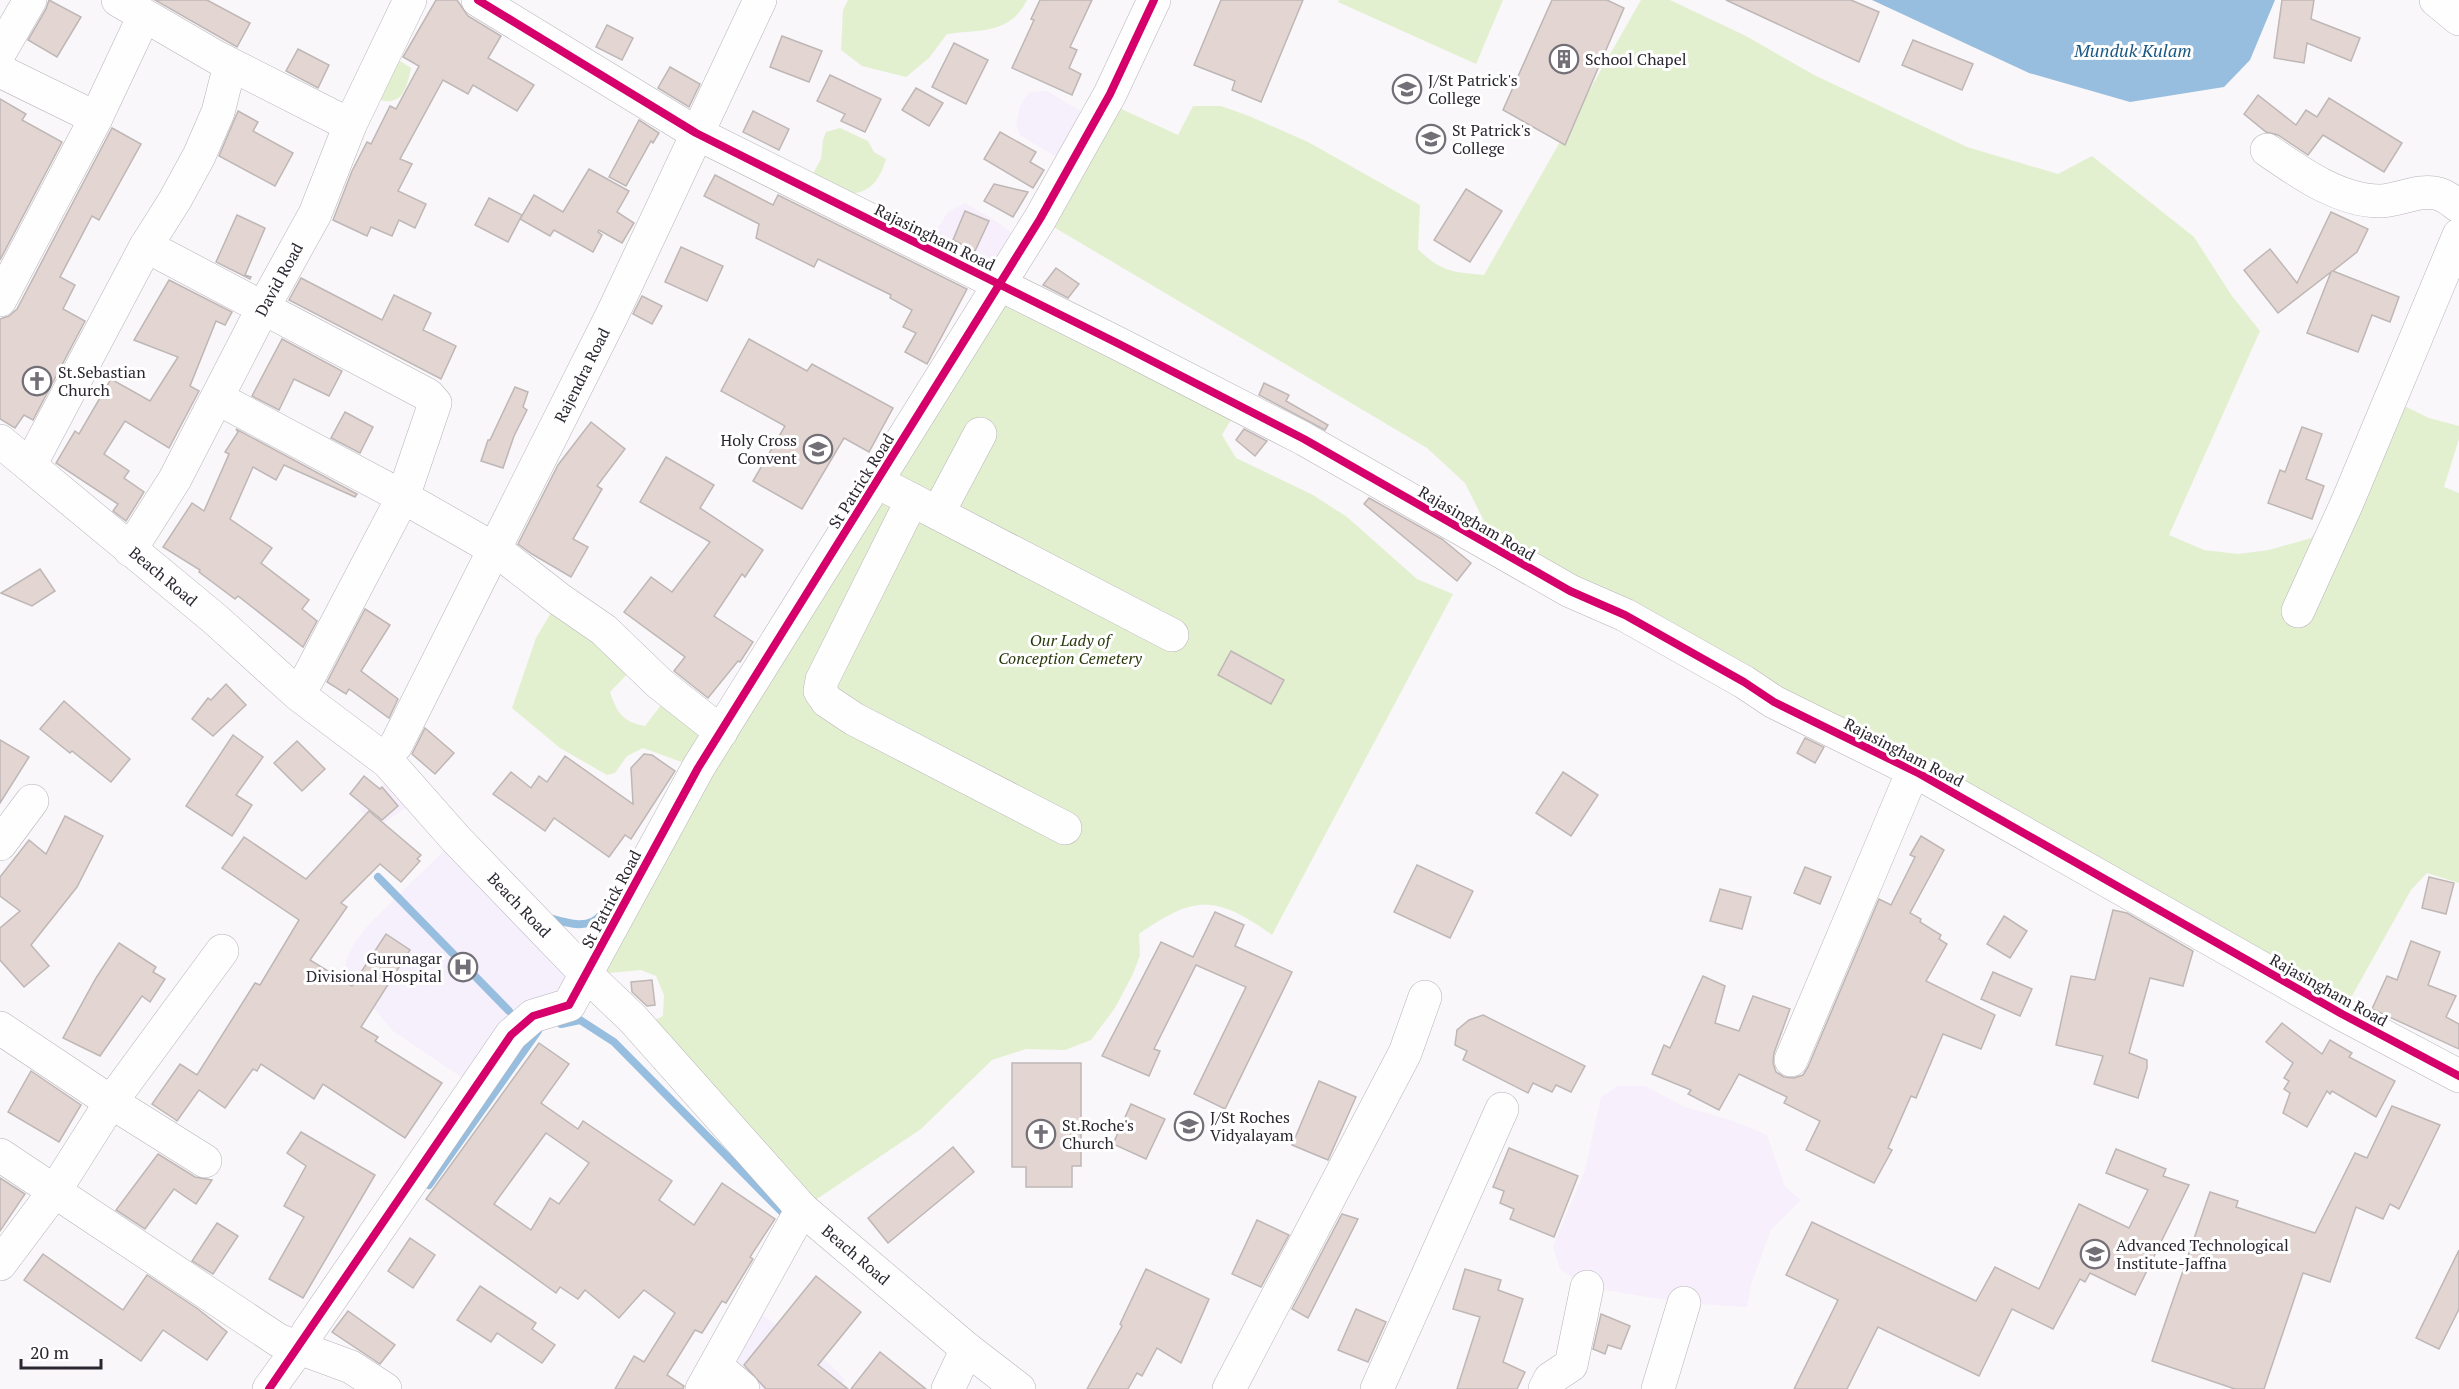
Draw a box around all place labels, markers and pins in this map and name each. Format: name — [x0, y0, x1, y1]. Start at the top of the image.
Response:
building icon: School Chapel — [1548, 43, 1580, 75]
place label: School Chapel — [1585, 48, 1687, 70]
place label: J/St Patrick's College — [1428, 69, 1518, 109]
school or university icon: J/St Patrick's College — [1391, 73, 1423, 105]
place label: St Patrick's College — [1452, 119, 1531, 159]
school or university icon: St Patrick's College — [1415, 123, 1447, 155]
place label: St.Sebastian Church — [58, 361, 146, 401]
church icon: St.Sebastian Church — [21, 365, 53, 397]
place label: Holy Cross Convent — [721, 429, 797, 469]
school or university icon: Holy Cross Convent — [802, 433, 834, 465]
place label: Gurunagar Divisional Hospital — [306, 947, 443, 987]
hospital icon: Gurunagar Divisional Hospital — [447, 951, 479, 983]
place label: J/St Roches Vidyalayam — [1210, 1106, 1294, 1146]
school or university icon: J/St Roches Vidyalayam — [1173, 1110, 1205, 1142]
place label: St.Roche's Church — [1062, 1114, 1134, 1154]
church icon: St.Roche's Church — [1025, 1118, 1057, 1150]
place label: Advanced Technological Institute-Jaffna — [2116, 1234, 2289, 1274]
school or university icon: Advanced Technological Institute-Jaffna — [2079, 1238, 2111, 1270]

